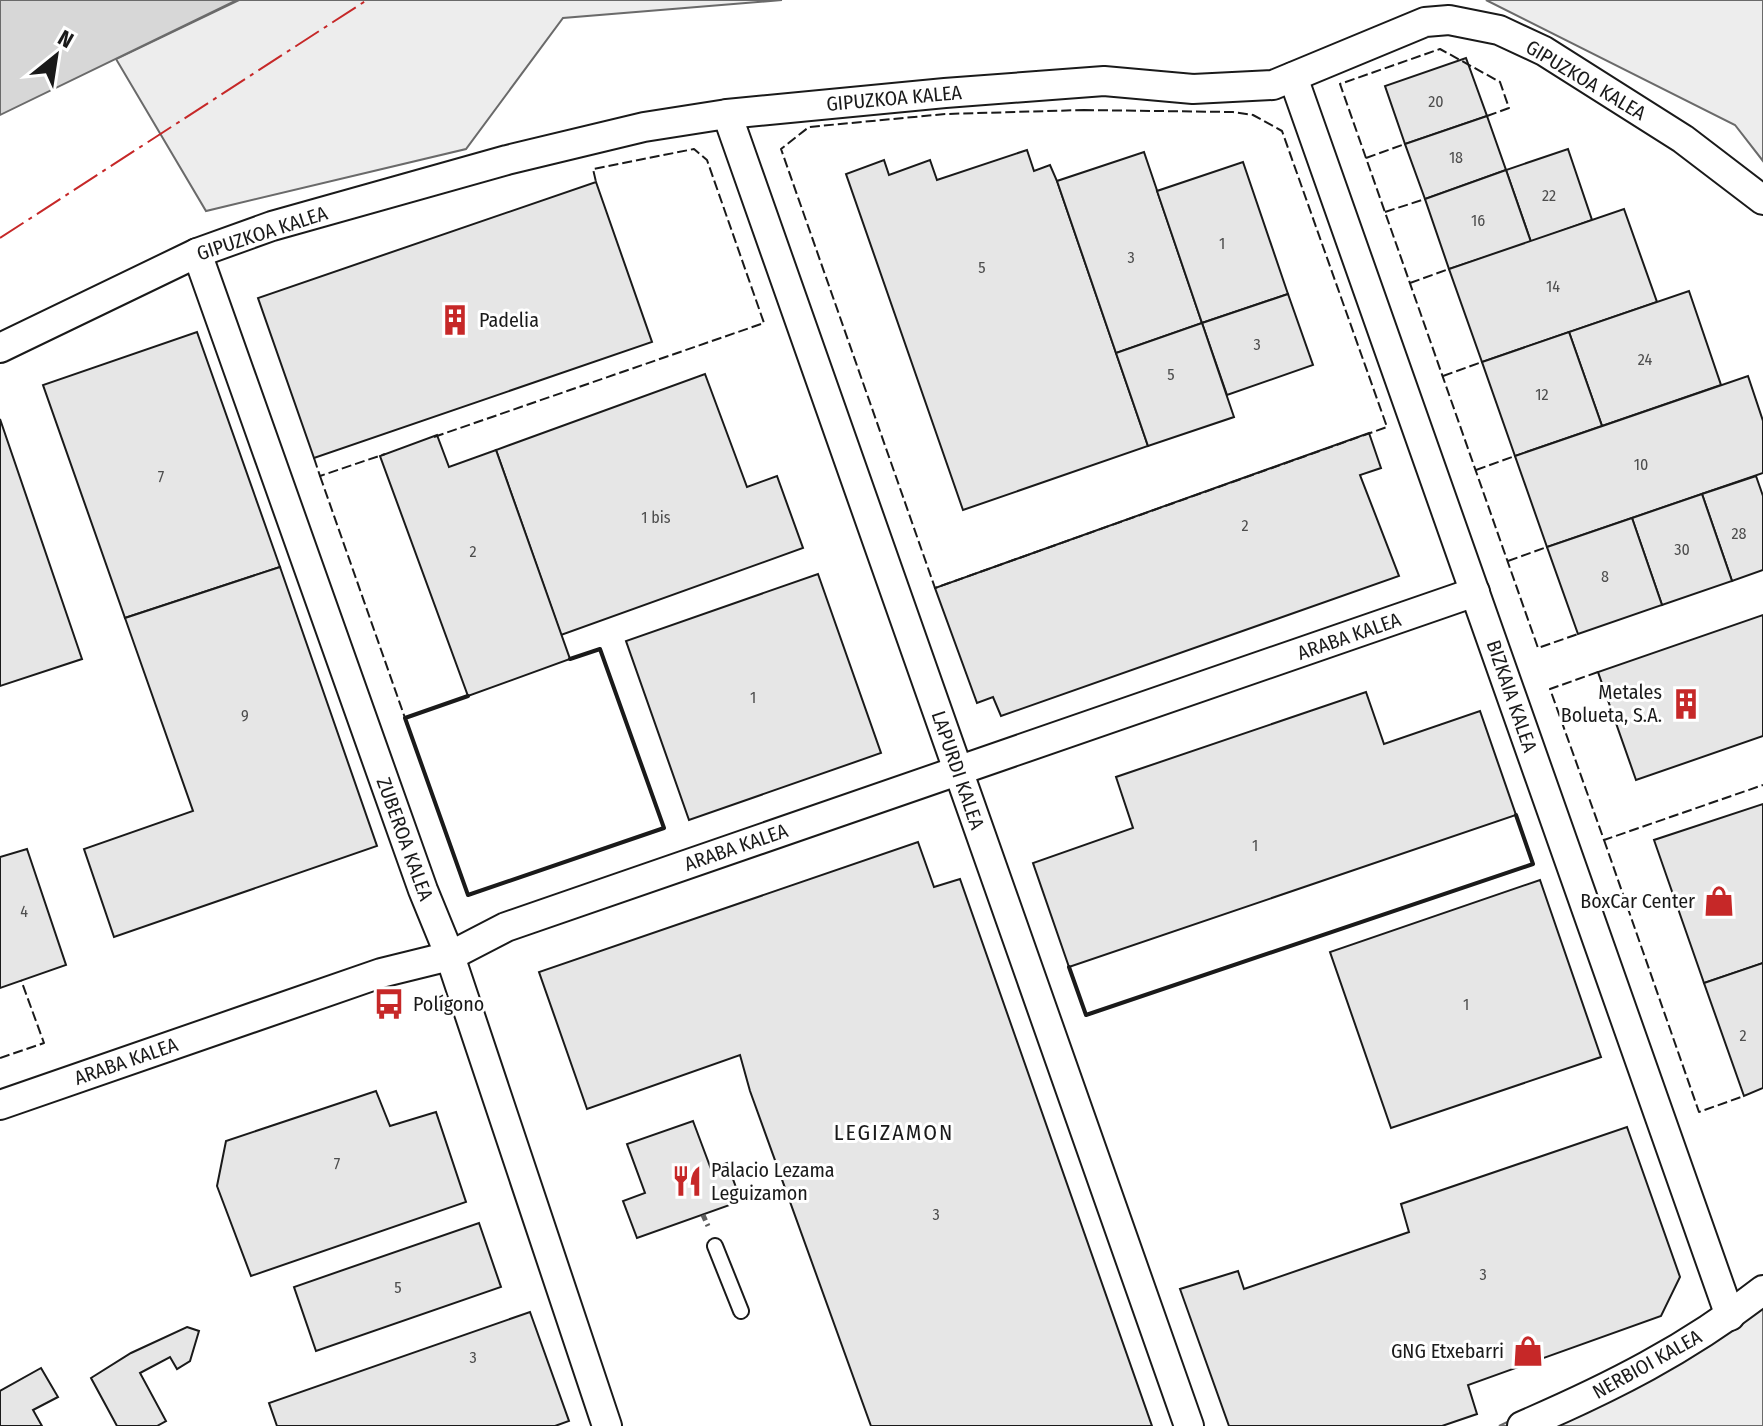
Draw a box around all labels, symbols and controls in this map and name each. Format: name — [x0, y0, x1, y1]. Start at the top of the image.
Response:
north arrow — [16, 16, 96, 96]
text: N — [53, 24, 78, 54]
street label: GIPUZKOA KALEA — [1522, 35, 1651, 126]
street label: GIPUZKOA KALEA — [825, 80, 963, 116]
house number: 20 — [1428, 92, 1444, 111]
house number: 18 — [1449, 148, 1463, 167]
house number: 22 — [1542, 186, 1556, 205]
street label: GIPUZKOA KALEA — [194, 200, 331, 265]
house number: 16 — [1471, 211, 1485, 230]
house number: 1 — [1219, 234, 1225, 253]
house number: 3 — [1127, 248, 1135, 267]
house number: 5 — [978, 258, 986, 277]
house number: 14 — [1546, 277, 1560, 296]
building icon: Padelia — [438, 303, 472, 337]
place label: Padelia — [479, 308, 539, 332]
house number: 3 — [1253, 335, 1261, 354]
house number: 24 — [1638, 350, 1652, 369]
house number: 5 — [1167, 365, 1175, 384]
house number: 12 — [1535, 385, 1549, 404]
house number: 10 — [1634, 455, 1648, 474]
house number: 7 — [158, 467, 165, 486]
house number: 1 bis — [641, 508, 671, 527]
house number: 2 — [1241, 516, 1249, 535]
house number: 28 — [1731, 524, 1747, 543]
house number: 30 — [1674, 540, 1690, 559]
house number: 2 — [469, 542, 477, 561]
house number: 8 — [1601, 567, 1609, 586]
street label: ARABA KALEA — [1294, 607, 1404, 665]
street label: BIZKAIA KALEA — [1482, 637, 1543, 756]
place label: Metales Bolueta, S.A. — [1561, 680, 1662, 727]
building icon: Metales Bolueta, S.A. — [1669, 687, 1703, 721]
house number: 1 — [750, 688, 756, 707]
house number: 9 — [241, 706, 249, 725]
street label: LAPURDI KALEA — [926, 708, 990, 833]
street label: ZUBEROA KALEA — [372, 774, 439, 904]
street label: ARABA KALEA — [681, 818, 791, 876]
house number: 1 — [1252, 836, 1258, 855]
shop icon: BoxCar Center — [1702, 884, 1736, 918]
place label: BoxCar Center — [1580, 889, 1695, 913]
house number: 4 — [20, 902, 28, 921]
bus stop icon: Polígono — [372, 987, 406, 1021]
place label: Polígono — [413, 992, 484, 1016]
house number: 1 — [1463, 995, 1469, 1014]
house number: 2 — [1739, 1026, 1747, 1045]
street label: ARABA KALEA — [71, 1032, 181, 1090]
district label: LEGIZAMON — [834, 1119, 954, 1146]
house number: 7 — [334, 1154, 341, 1173]
place label: Palacio Lezama Leguizamon — [711, 1158, 835, 1205]
restaurant icon: Palacio Lezama Leguizamon — [670, 1164, 704, 1198]
house number: 3 — [932, 1205, 940, 1224]
house number: 3 — [1479, 1265, 1487, 1284]
house number: 5 — [394, 1278, 402, 1297]
street label: NERBIOI KALEA — [1588, 1324, 1706, 1404]
shop icon: GNG Etxebarri — [1511, 1334, 1545, 1368]
place label: GNG Etxebarri — [1391, 1339, 1504, 1363]
house number: 3 — [469, 1348, 477, 1367]

